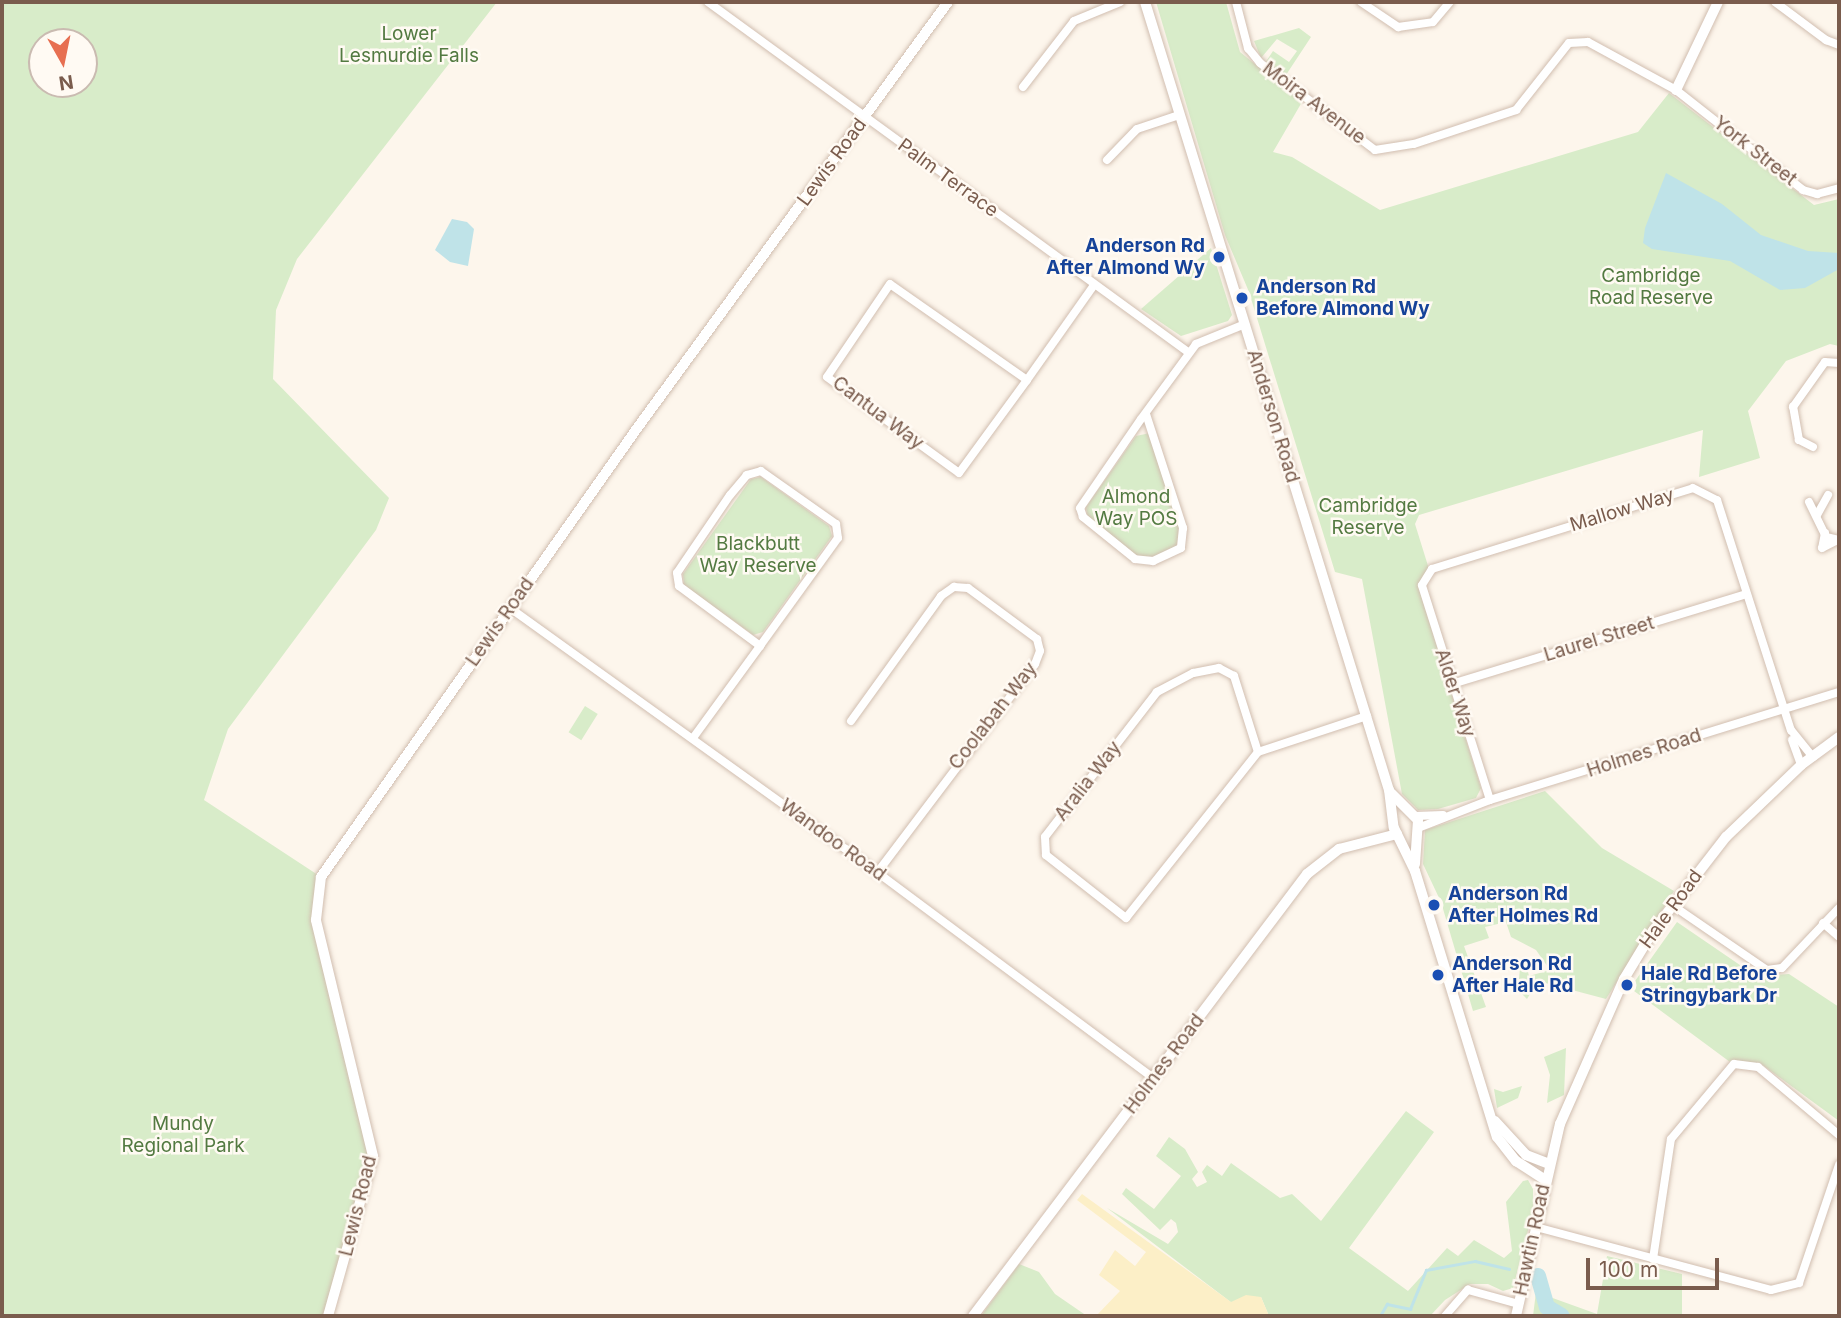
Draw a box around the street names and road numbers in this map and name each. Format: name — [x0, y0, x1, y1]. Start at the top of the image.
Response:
street label: Moira Avenue — [1258, 57, 1370, 149]
street label: York Street — [1709, 111, 1801, 191]
street label: Lewis Road — [793, 114, 871, 210]
street label: Palm Terrace — [893, 134, 1003, 222]
street label: Anderson Road — [1242, 347, 1304, 485]
street label: Cantua Way — [828, 371, 928, 455]
street label: Mallow Way — [1567, 483, 1677, 537]
street label: Lewis Road — [461, 573, 539, 671]
street label: Laurel Street — [1541, 611, 1657, 667]
street label: Alder Way — [1430, 646, 1480, 740]
street label: Coolabah Way — [944, 658, 1042, 774]
street label: Holmes Road — [1584, 724, 1704, 782]
street label: Aralia Way — [1050, 737, 1126, 825]
street label: Wandoo Road — [776, 794, 890, 886]
street label: Hale Road — [1635, 865, 1707, 953]
street label: Holmes Road — [1119, 1010, 1209, 1118]
street label: Lewis Road — [335, 1153, 381, 1259]
street label: Hawtin Road — [1509, 1182, 1555, 1298]

